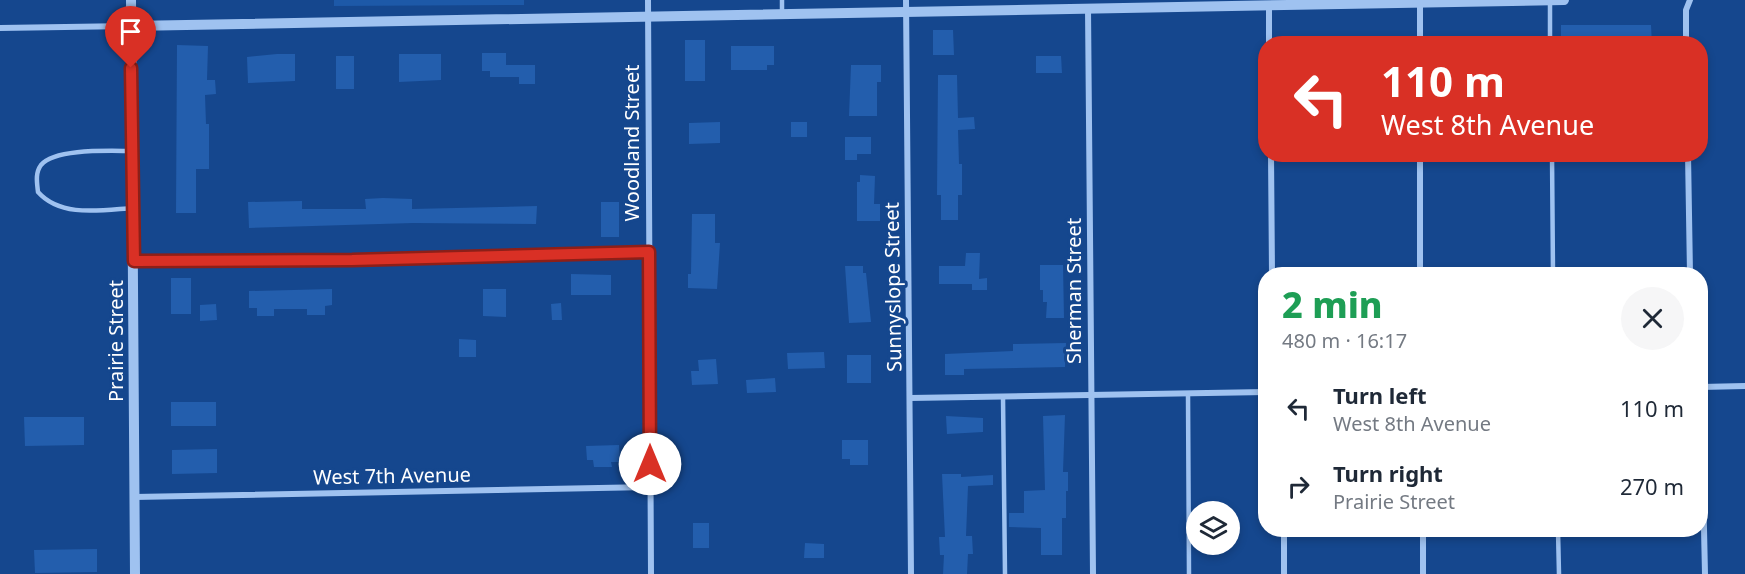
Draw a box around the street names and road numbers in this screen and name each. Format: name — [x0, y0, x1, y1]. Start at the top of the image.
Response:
street label: Woodland Street — [618, 65, 645, 221]
street label: Sunnyslope Street — [878, 202, 907, 372]
street label: Sherman Street — [1060, 218, 1087, 364]
street label: Prairie Street — [102, 280, 129, 402]
street label: West 7th Avenue — [313, 461, 471, 490]

